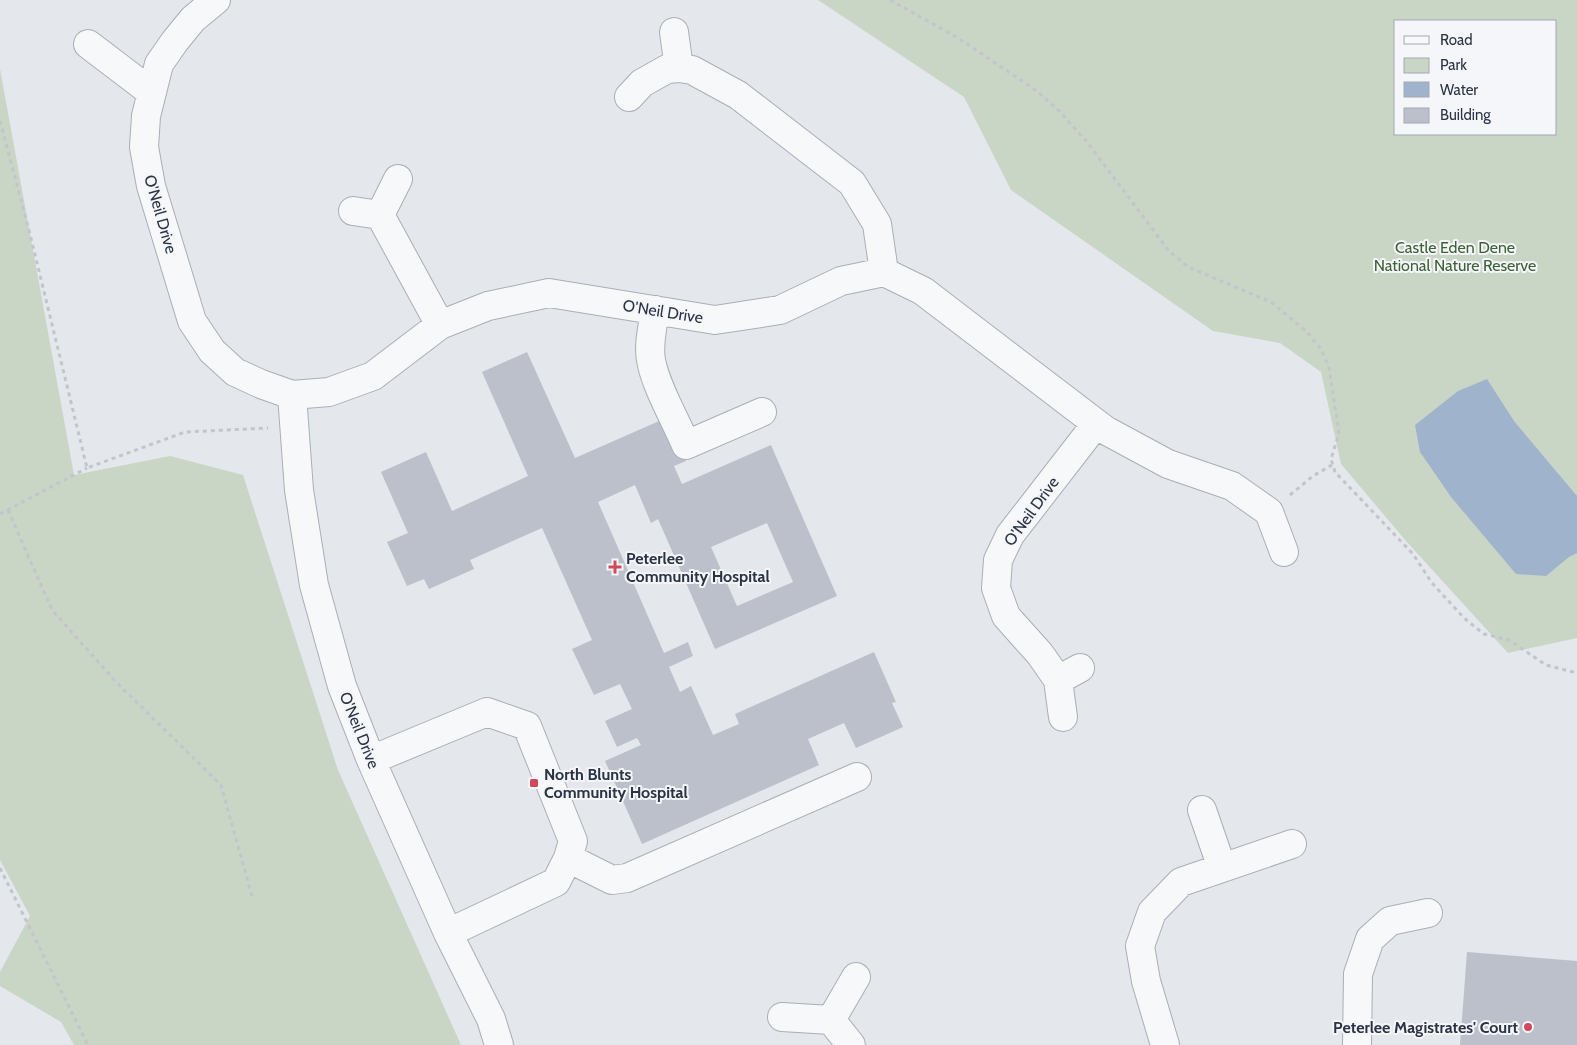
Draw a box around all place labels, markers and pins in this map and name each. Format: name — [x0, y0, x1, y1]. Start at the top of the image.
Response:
place label: Peterlee Community Hospital — [626, 549, 770, 586]
marker: Peterlee Community Hospital — [608, 560, 622, 574]
place label: North Blunts Community Hospital — [544, 765, 688, 802]
marker: North Blunts Community Hospital — [528, 777, 540, 789]
place label: Peterlee Magistrates' Court — [1333, 1018, 1518, 1037]
marker: Peterlee Magistrates' Court — [1522, 1021, 1534, 1033]

